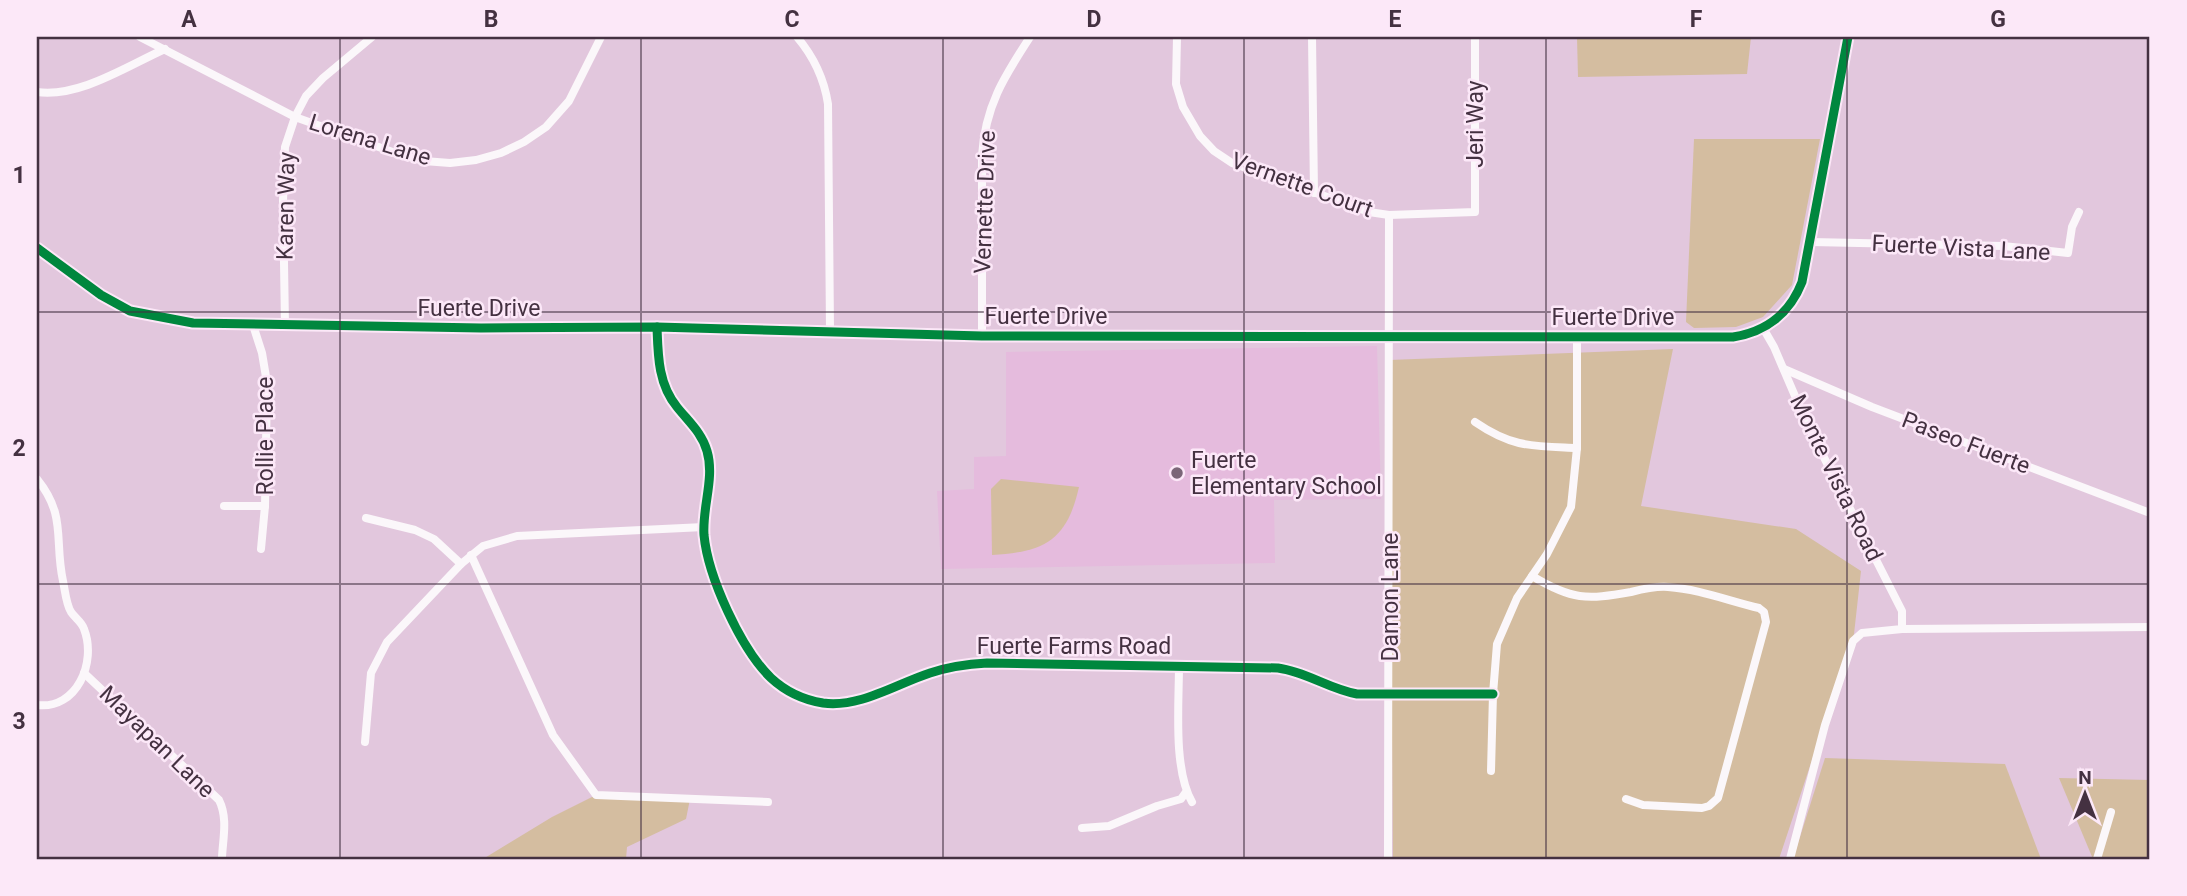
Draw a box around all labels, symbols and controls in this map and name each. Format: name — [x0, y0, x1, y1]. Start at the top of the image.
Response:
text: A — [181, 6, 197, 33]
text: B — [484, 6, 498, 33]
text: C — [784, 6, 800, 33]
text: D — [1087, 6, 1101, 33]
text: E — [1389, 6, 1402, 33]
text: F — [1690, 6, 1703, 33]
text: G — [1990, 6, 2006, 33]
street label: Jeri Way — [1462, 80, 1489, 168]
street label: Lorena Lane — [306, 109, 434, 171]
street label: Vernette Drive — [969, 130, 1001, 274]
street label: Vernette Court — [1228, 147, 1376, 223]
street label: Karen Way — [272, 151, 300, 260]
text: 1 — [12, 162, 26, 189]
street label: Fuerte Vista Lane — [1871, 230, 2051, 266]
street label: Fuerte Drive — [418, 295, 540, 322]
street label: Fuerte Drive — [985, 303, 1107, 330]
street label: Fuerte Drive — [1552, 304, 1674, 331]
street label: Rollie Place — [252, 377, 279, 495]
street label: Monte Vista Road — [1784, 390, 1888, 566]
street label: Paseo Fuerte — [1898, 406, 2034, 480]
text: 2 — [12, 435, 26, 462]
place label: Fuerte Elementary School — [1191, 447, 1382, 500]
marker: Fuerte Elementary School — [1169, 465, 1185, 481]
street label: Damon Lane — [1377, 532, 1404, 662]
street label: Fuerte Farms Road — [977, 633, 1171, 660]
street label: Mayapan Lane — [94, 680, 220, 804]
text: 3 — [12, 708, 26, 735]
north arrow — [2050, 760, 2120, 830]
text: N — [2078, 766, 2092, 789]

